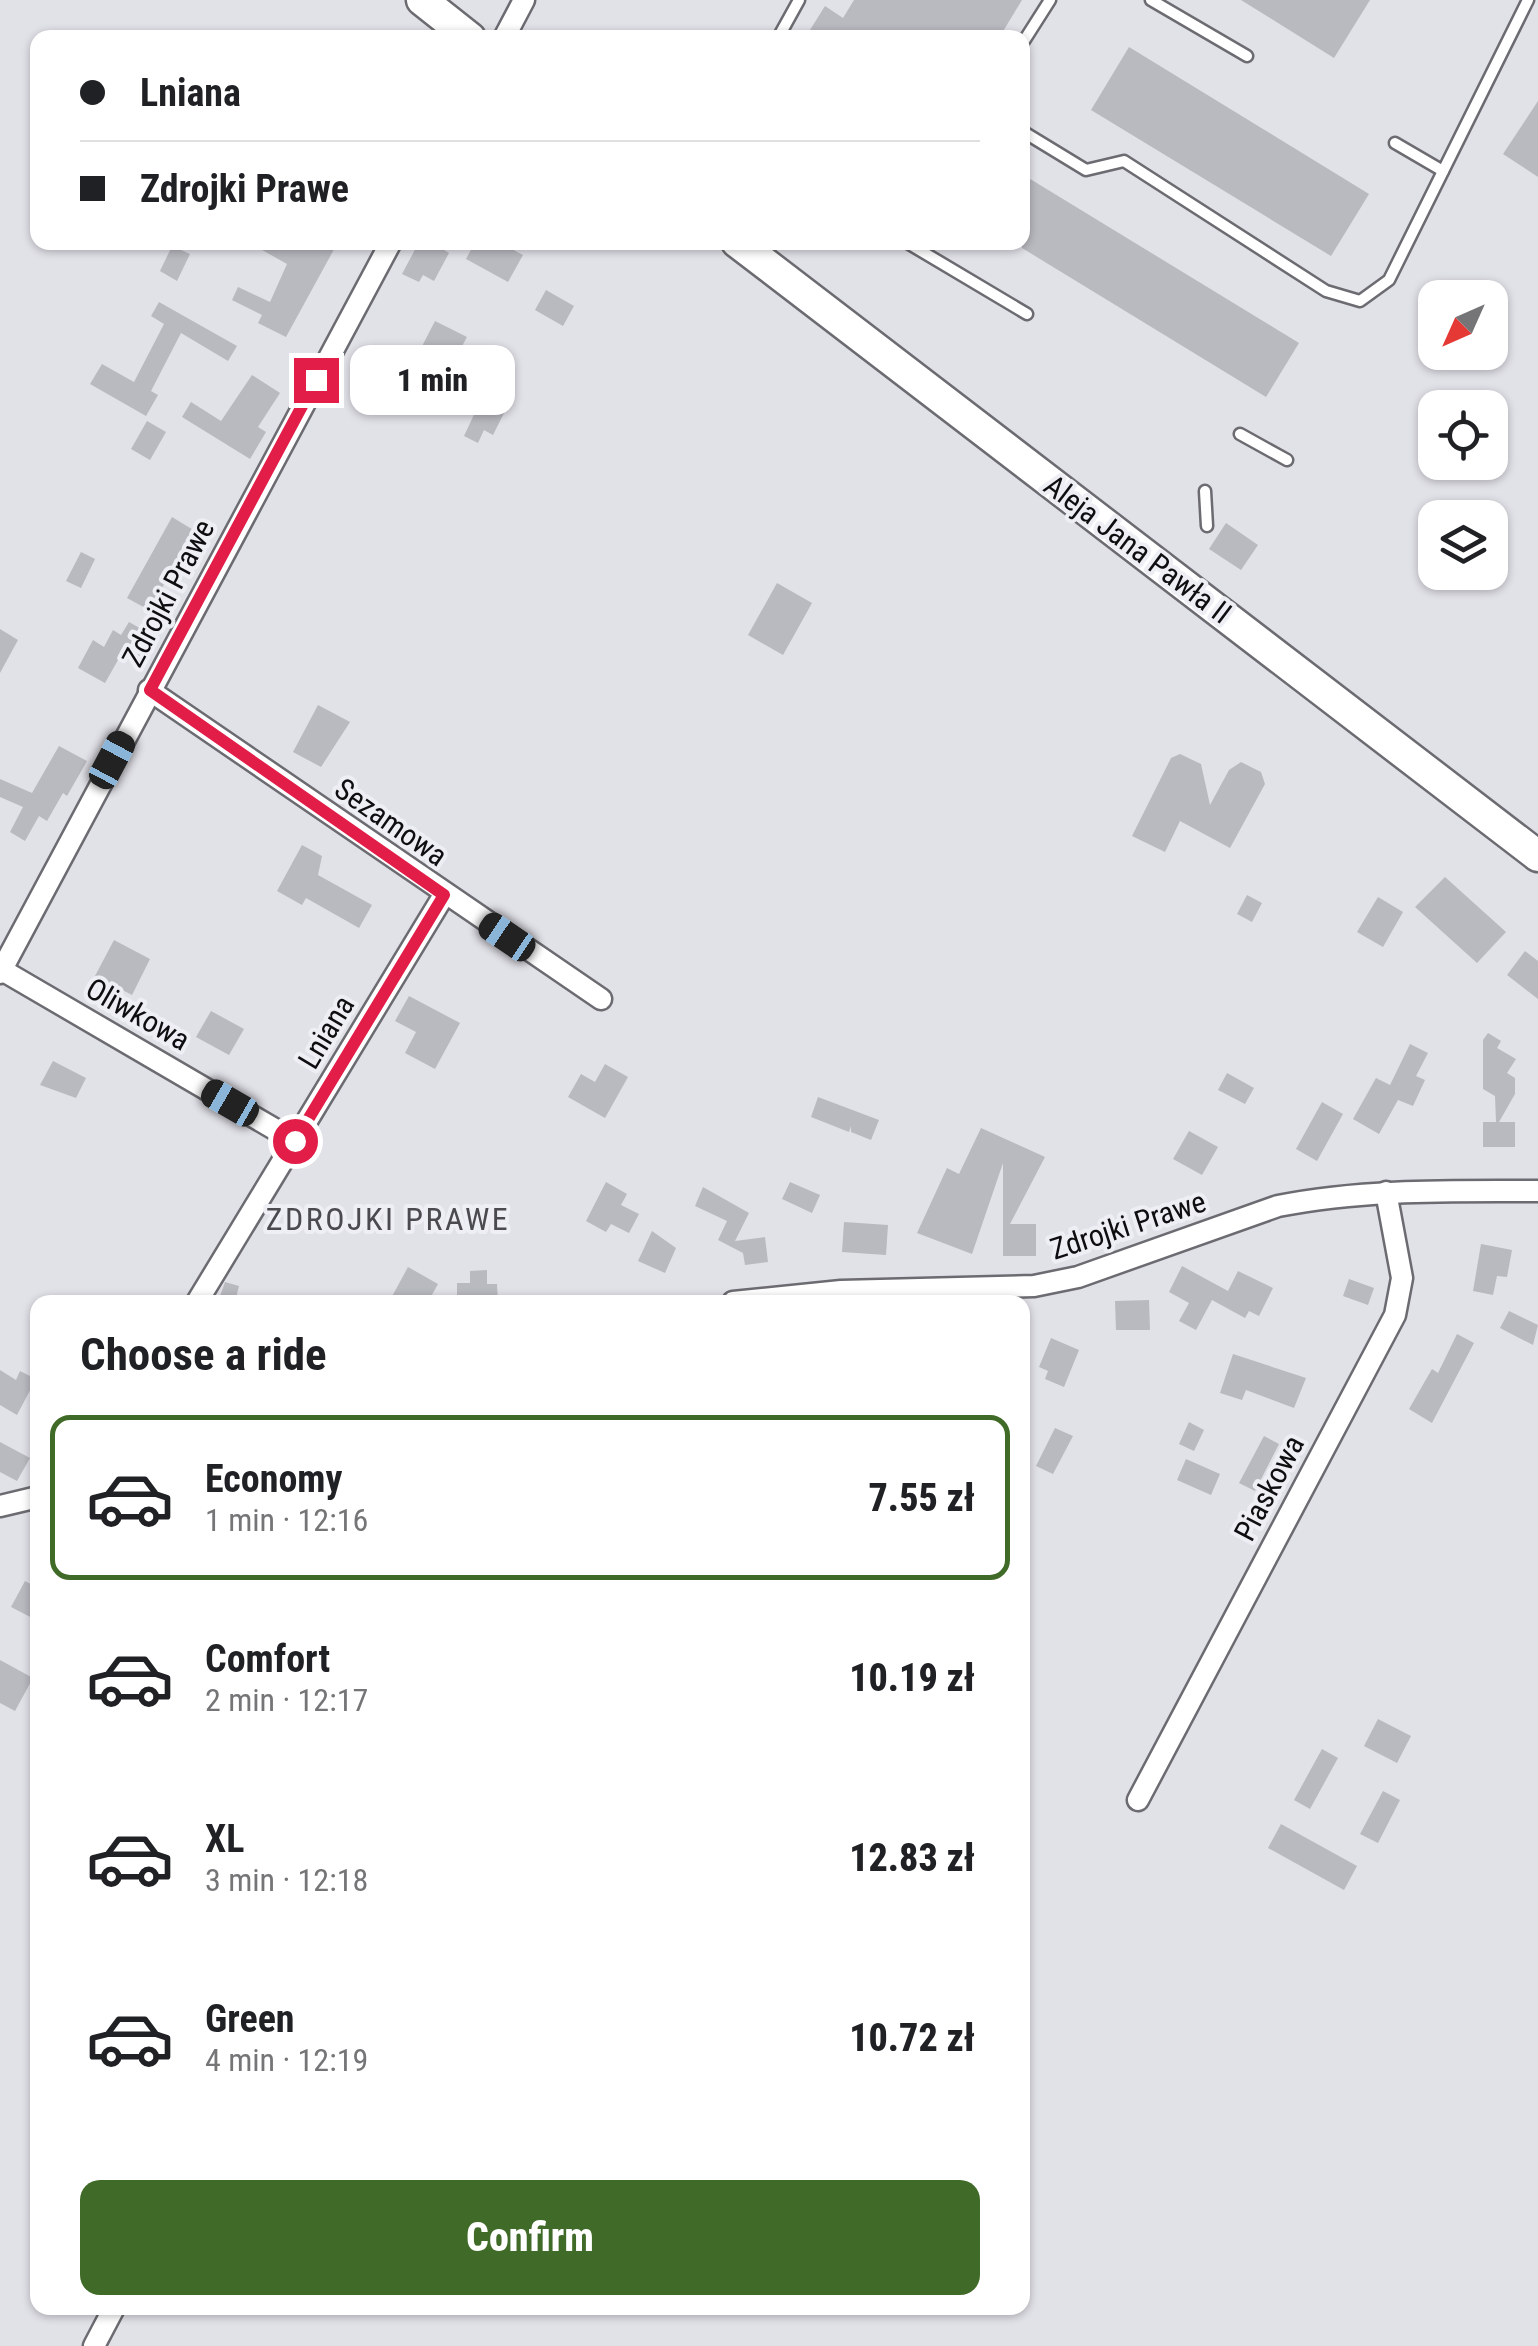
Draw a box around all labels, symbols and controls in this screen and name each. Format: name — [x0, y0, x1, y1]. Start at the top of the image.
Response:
text: Lniana — [140, 71, 241, 115]
text: Zdrojki Prawe — [140, 167, 349, 211]
north arrow — [1418, 280, 1508, 370]
map controls — [1418, 280, 1508, 590]
callout: 1 min — [351, 345, 516, 415]
route end — [294, 358, 339, 403]
text: 1 min — [397, 361, 468, 399]
button: locate — [1418, 390, 1508, 480]
street label: Aleja Jana Pawła II — [1038, 467, 1238, 631]
button: layers — [1418, 500, 1508, 590]
street label: Zdrojki Prawe — [115, 514, 221, 672]
car — [85, 726, 139, 794]
street label: Sezamowa — [328, 771, 454, 873]
car — [474, 908, 540, 966]
street label: Oliwkowa — [80, 970, 196, 1058]
street label: Lniana — [291, 989, 361, 1075]
car — [197, 1075, 263, 1131]
route start — [273, 1119, 318, 1164]
street label: Zdrojki Prawe — [1046, 1183, 1210, 1267]
district label: ZDROJKI PRAWE — [266, 1200, 510, 1238]
text: Choose a ride — [80, 1328, 327, 1381]
street label: Piaskowa — [1227, 1429, 1311, 1547]
icon: car — [85, 1453, 175, 1543]
text: Economy — [205, 1457, 342, 1501]
text: 7.55 zł — [869, 1476, 975, 1520]
text: 1 min · 12:16 — [205, 1501, 368, 1539]
icon: car — [85, 1633, 175, 1723]
text: Comfort — [205, 1637, 330, 1681]
text: 10.19 zł — [849, 1656, 975, 1700]
text: 2 min · 12:17 — [205, 1681, 368, 1719]
icon: car — [85, 1813, 175, 1903]
text: XL — [205, 1817, 244, 1861]
text: 12.83 zł — [849, 1836, 975, 1880]
text: 3 min · 12:18 — [205, 1861, 368, 1899]
icon: car — [85, 1993, 175, 2083]
text: Green — [205, 1997, 295, 2041]
text: 10.72 zł — [849, 2016, 975, 2060]
text: 4 min · 12:19 — [205, 2041, 368, 2079]
button: Confirm — [80, 2180, 980, 2295]

